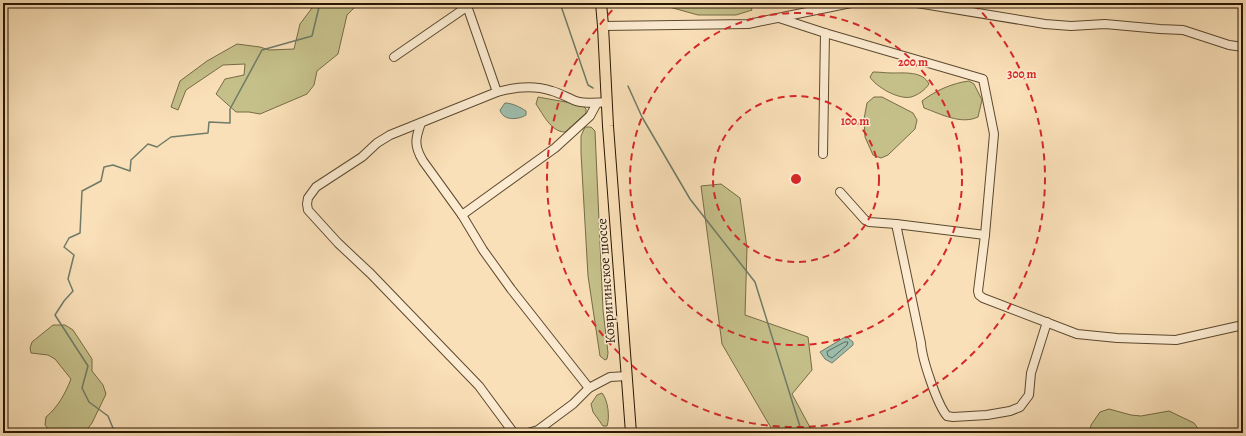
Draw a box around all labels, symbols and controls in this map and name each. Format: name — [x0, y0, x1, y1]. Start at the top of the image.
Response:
text: 200 m — [898, 54, 928, 70]
text: 300 m — [1007, 66, 1037, 82]
text: 100 m — [841, 113, 869, 129]
centre of rings — [789, 172, 803, 186]
street label: Ковригинское шоссе — [592, 218, 620, 344]

